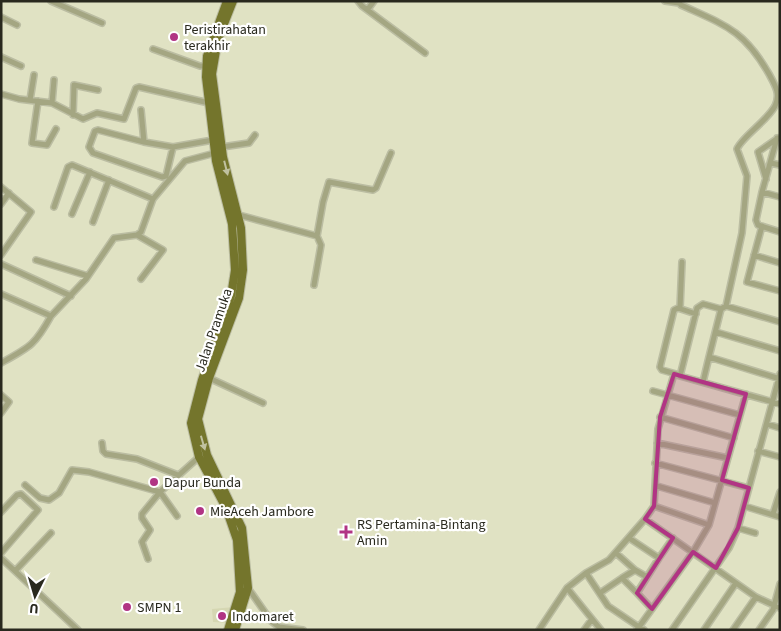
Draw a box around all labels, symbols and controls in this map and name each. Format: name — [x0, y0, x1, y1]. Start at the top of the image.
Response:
place label: Peristirahatan terakhir — [184, 20, 266, 56]
marker: Peristirahatan terakhir — [168, 31, 180, 43]
one-way arrow — [222, 160, 230, 175]
street label: Jalan Pramuka — [190, 286, 238, 375]
one-way arrow — [200, 436, 208, 451]
place label: Dapur Bunda — [164, 473, 241, 493]
marker: Dapur Bunda — [148, 476, 160, 488]
place label: MieAceh Jambore — [210, 502, 314, 522]
marker: MieAceh Jambore — [194, 505, 206, 517]
place label: RS Pertamina-Bintang Amin — [357, 515, 486, 551]
marker: RS Pertamina-Bintang Amin — [339, 525, 353, 539]
north arrow — [10, 571, 60, 621]
text: U — [28, 598, 39, 618]
place label: SMPN 1 — [137, 598, 181, 618]
marker: SMPN 1 — [121, 601, 133, 613]
place label: Indomaret — [232, 607, 294, 627]
marker: Indomaret — [216, 610, 228, 622]

